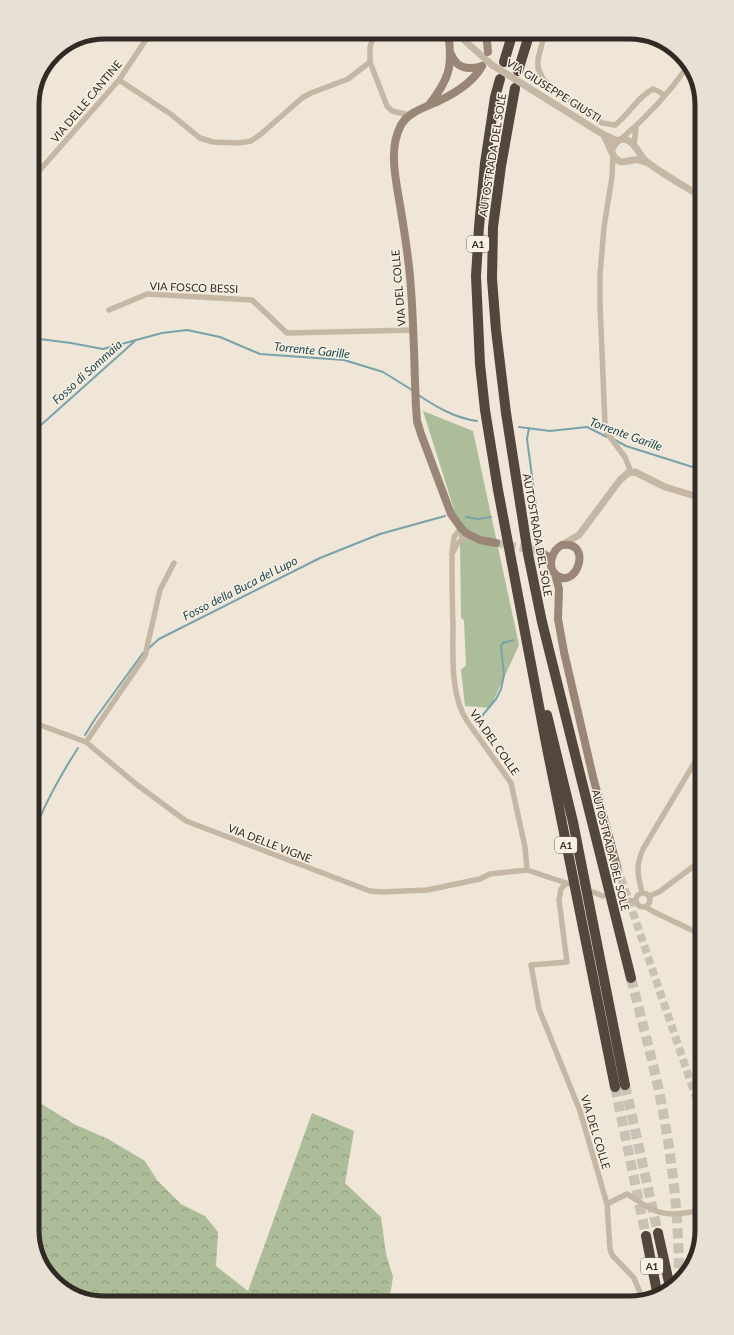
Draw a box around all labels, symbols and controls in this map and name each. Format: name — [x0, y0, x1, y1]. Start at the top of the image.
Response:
street label: VIA GIUSEPPE GIUSTI — [504, 56, 604, 124]
street label: VIA DELLE CANTINE — [48, 57, 124, 145]
street label: AUTOSTRADA DEL SOLE — [476, 92, 508, 218]
road number: A1 — [467, 236, 489, 252]
street label: VIA DEL COLLE — [388, 249, 408, 327]
street label: VIA FOSCO BESSI — [149, 279, 239, 295]
water label: Fosso di Sommaia — [49, 337, 125, 407]
water label: Torrente Garille — [273, 339, 351, 361]
water label: Torrente Garille — [588, 414, 665, 454]
street label: AUTOSTRADA DEL SOLE — [521, 472, 555, 598]
water label: Fosso della Buca del Lupo — [180, 553, 300, 623]
street label: VIA DEL COLLE — [468, 707, 522, 777]
street label: AUTOSTRADA DEL SOLE — [590, 788, 632, 912]
street label: VIA DELLE VIGNE — [226, 821, 314, 865]
road number: A1 — [555, 837, 577, 853]
street label: VIA DEL COLLE — [579, 1093, 613, 1171]
road number: A1 — [641, 1258, 663, 1274]

